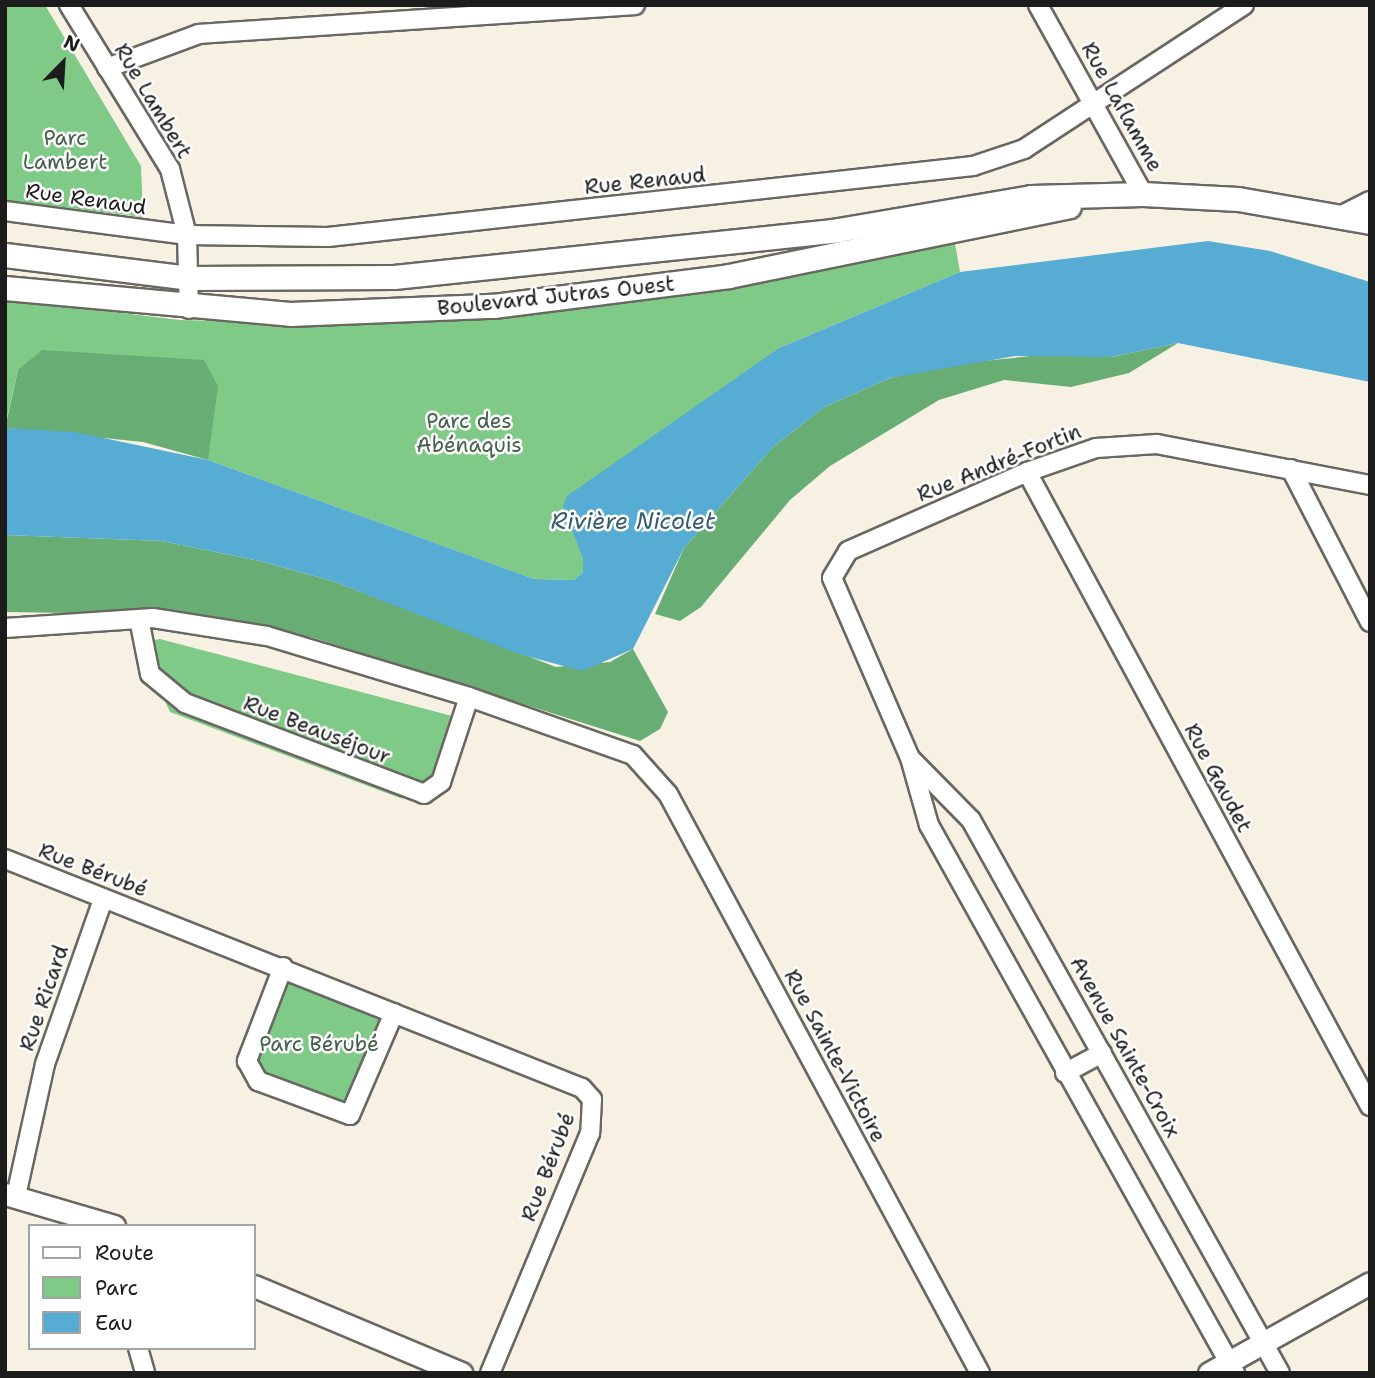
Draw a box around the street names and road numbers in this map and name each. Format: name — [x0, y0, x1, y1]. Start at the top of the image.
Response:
street label: Rue Laflamme — [1076, 38, 1168, 176]
street label: Rue Lambert — [109, 39, 197, 163]
street label: Rue Renaud — [583, 162, 707, 200]
street label: Rue Renaud — [24, 178, 148, 220]
street label: Boulevard Jutras Ouest — [436, 271, 676, 321]
street label: Rue André-Fortin — [913, 419, 1085, 507]
street label: Rue Beauséjour — [240, 690, 394, 770]
street label: Rue Gaudet — [1179, 719, 1257, 837]
street label: Rue Bérubé — [35, 838, 151, 902]
street label: Rue Ricard — [14, 942, 74, 1054]
street label: Avenue Sainte-Croix — [1065, 952, 1185, 1142]
street label: Rue Sainte-Victoire — [779, 965, 891, 1147]
street label: Rue Bérubé — [516, 1109, 580, 1225]

